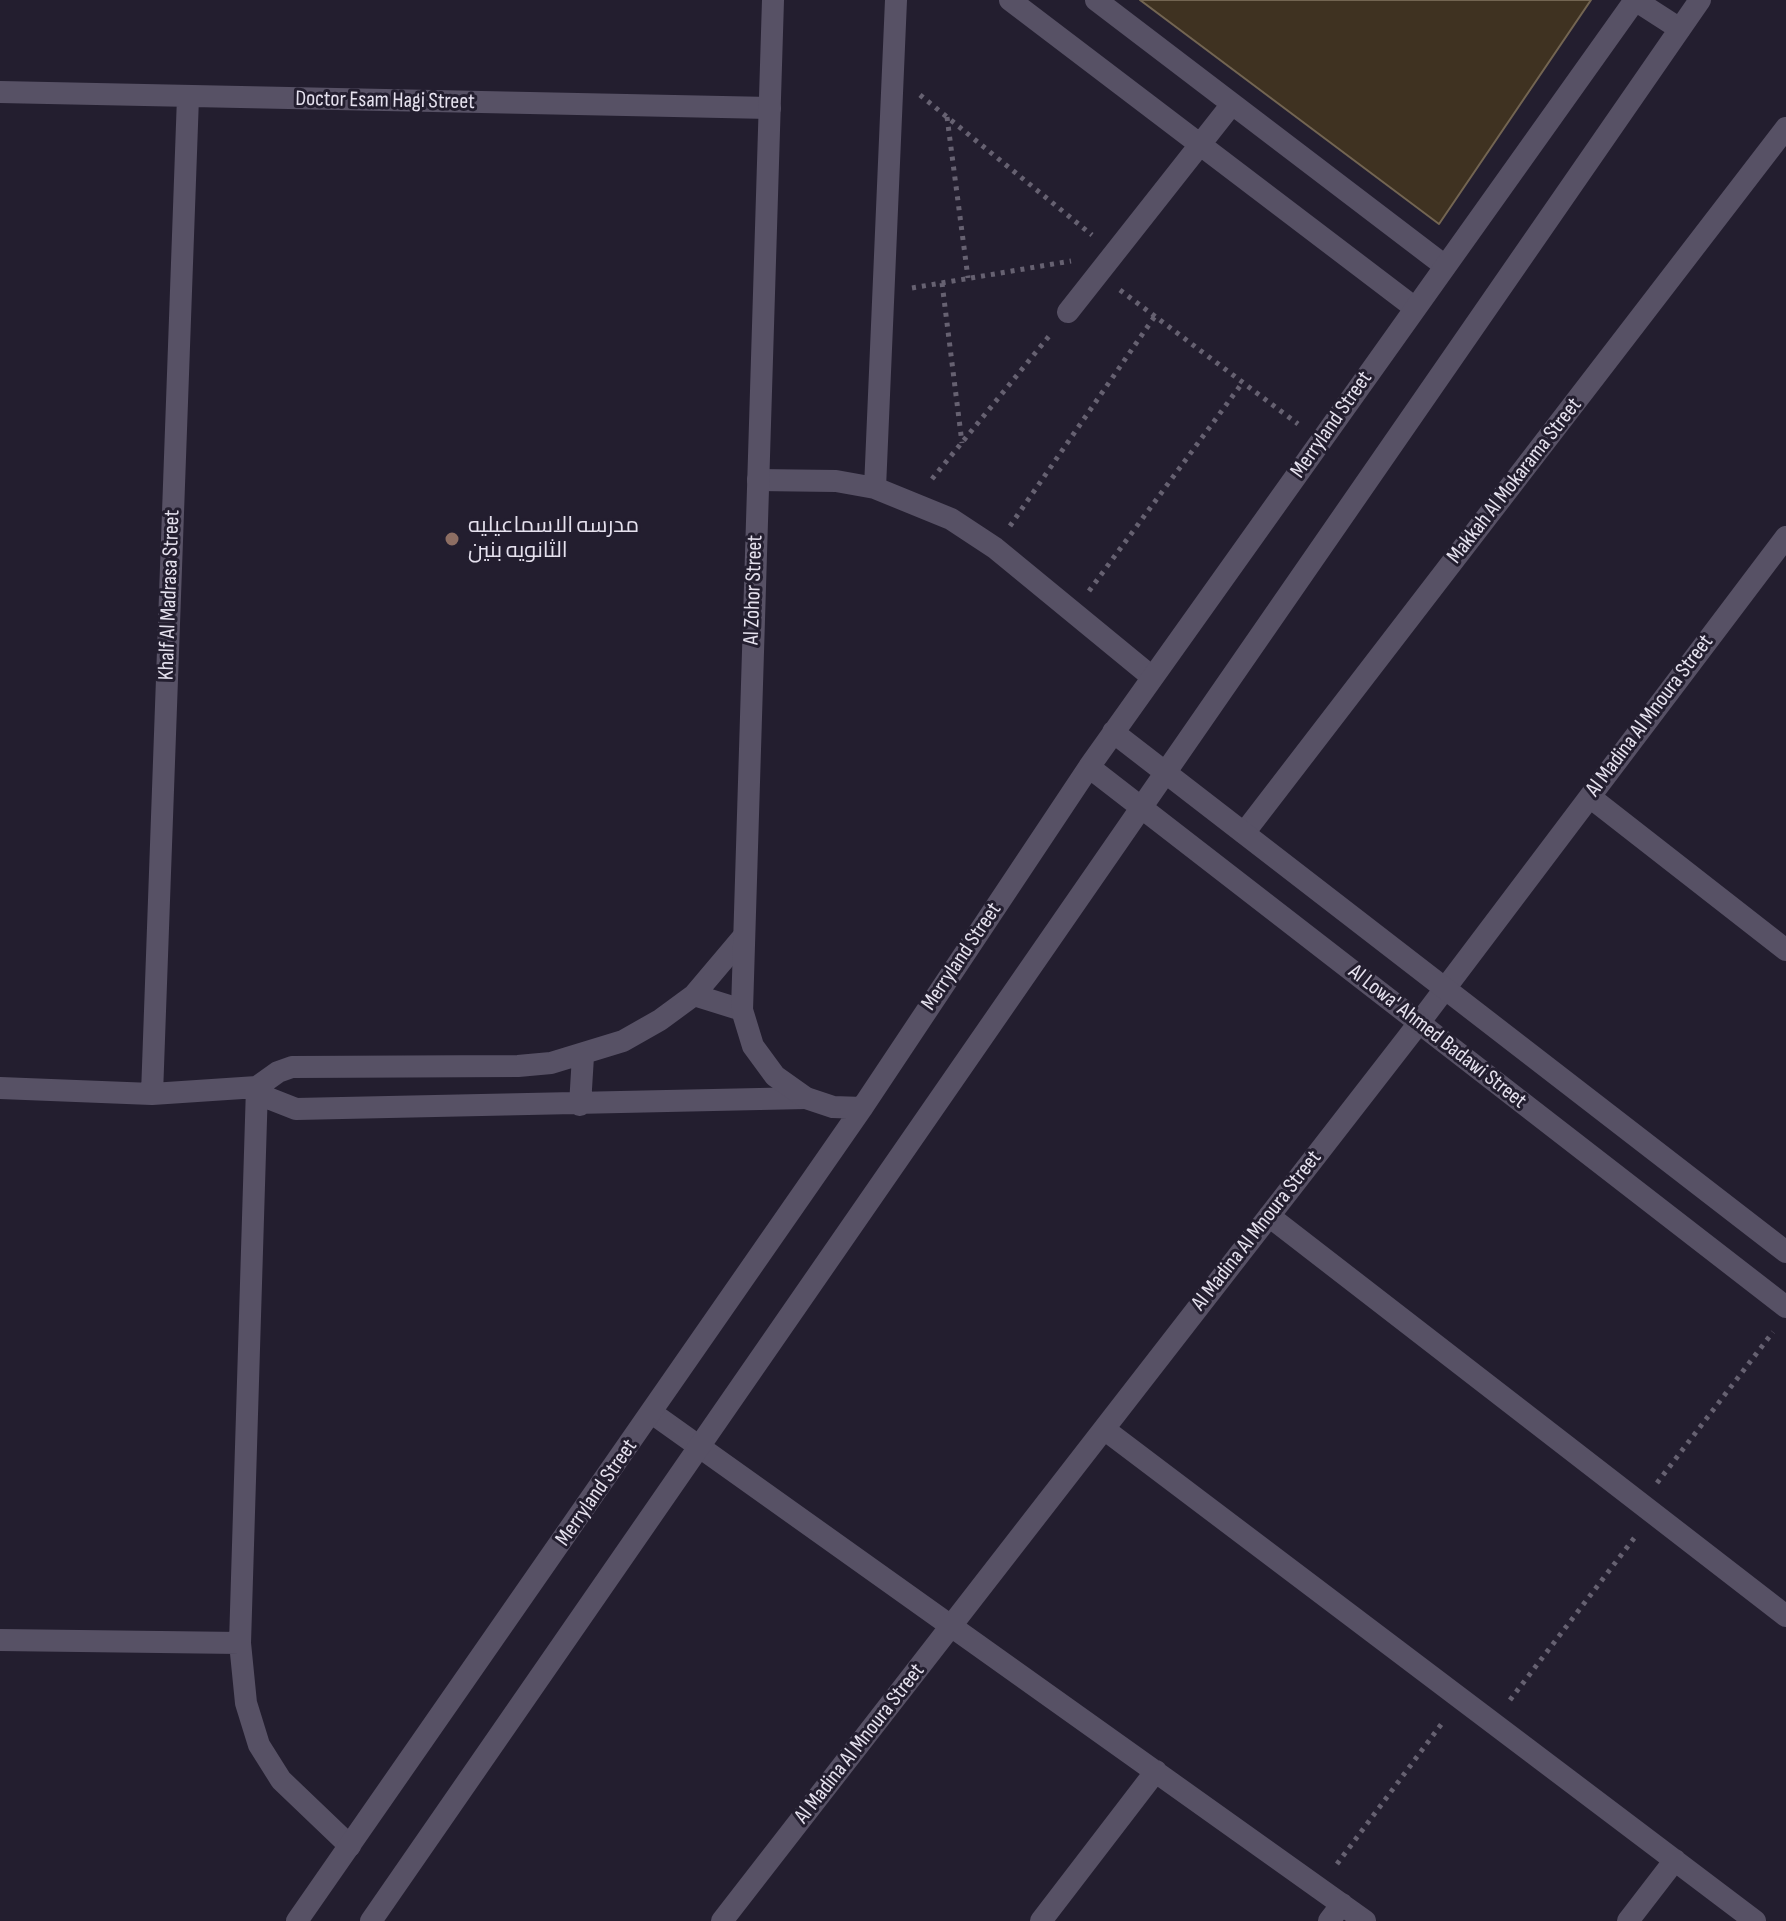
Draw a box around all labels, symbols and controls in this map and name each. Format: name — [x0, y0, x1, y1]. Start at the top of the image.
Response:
street label: Doctor Esam Hagi Street — [295, 86, 475, 116]
street label: Merryland Street — [1286, 367, 1378, 483]
street label: Makkah Al Mokarama Street — [1442, 393, 1588, 569]
street label: Khalf Al Madrasa Street — [154, 509, 186, 681]
place label: مدرسه الاسماعيليه الثانويه بنين — [468, 513, 639, 564]
marker: مدرسه الاسماعيليه الثانويه بنين — [443, 530, 461, 548]
street label: Al Zohor Street — [739, 535, 769, 645]
street label: Al Madina Al Mnoura Street — [1581, 630, 1719, 802]
street label: Merryland Street — [916, 898, 1008, 1016]
street label: Al Lowa' Ahmed Badawi Street — [1343, 959, 1531, 1115]
street label: Al Madina Al Mnoura Street — [1186, 1146, 1328, 1316]
street label: Merryland Street — [551, 1435, 643, 1551]
street label: Al Madina Al Mnoura Street — [789, 1659, 931, 1829]

